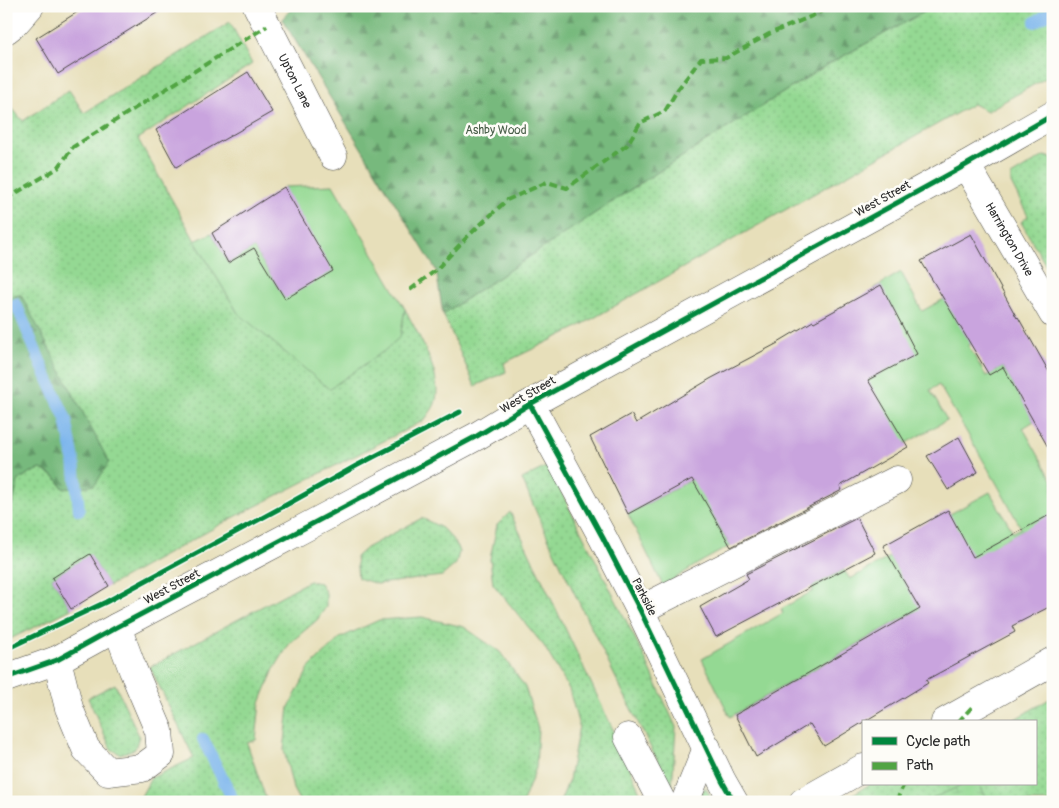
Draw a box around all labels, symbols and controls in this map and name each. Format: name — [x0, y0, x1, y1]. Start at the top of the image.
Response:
street label: Upton Lane — [275, 51, 315, 111]
park label: Ashby Wood — [465, 123, 527, 138]
street label: West Street — [852, 177, 914, 220]
street label: Harrington Drive — [982, 200, 1037, 279]
street label: West Street — [498, 373, 559, 417]
street label: West Street — [141, 566, 203, 608]
street label: Parkside — [628, 576, 660, 618]
legend — [862, 720, 1036, 786]
text: Cycle path — [906, 732, 970, 751]
text: Path — [906, 756, 933, 775]

